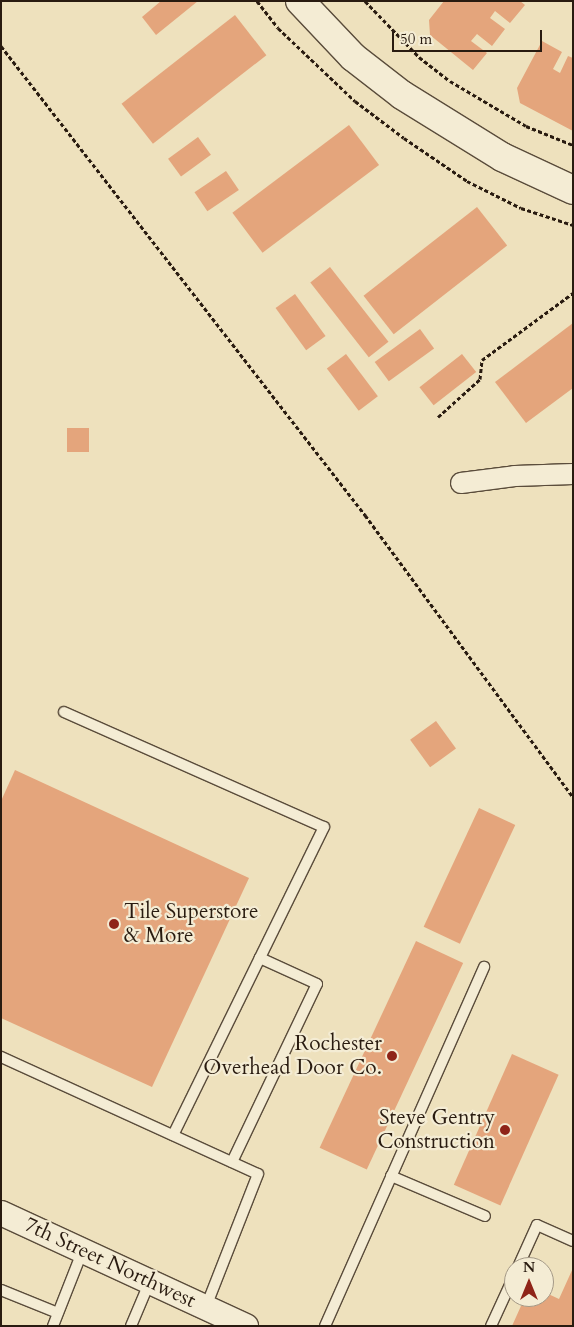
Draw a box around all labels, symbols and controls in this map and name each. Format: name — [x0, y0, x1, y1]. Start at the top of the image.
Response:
scale bar — [394, 20, 544, 52]
text: 50 m — [400, 29, 432, 49]
place label: Tile Superstore & More — [124, 899, 258, 949]
marker: Tile Superstore & More — [108, 918, 120, 930]
place label: Rochester Overhead Door Co. — [203, 1031, 382, 1081]
marker: Rochester Overhead Door Co. — [386, 1050, 398, 1062]
place label: Steve Gentry Construction — [377, 1105, 495, 1155]
marker: Steve Gentry Construction — [499, 1124, 511, 1136]
street label: 7th Street Northwest — [20, 1212, 200, 1314]
north arrow — [504, 1257, 554, 1307]
text: N — [523, 1258, 535, 1277]

